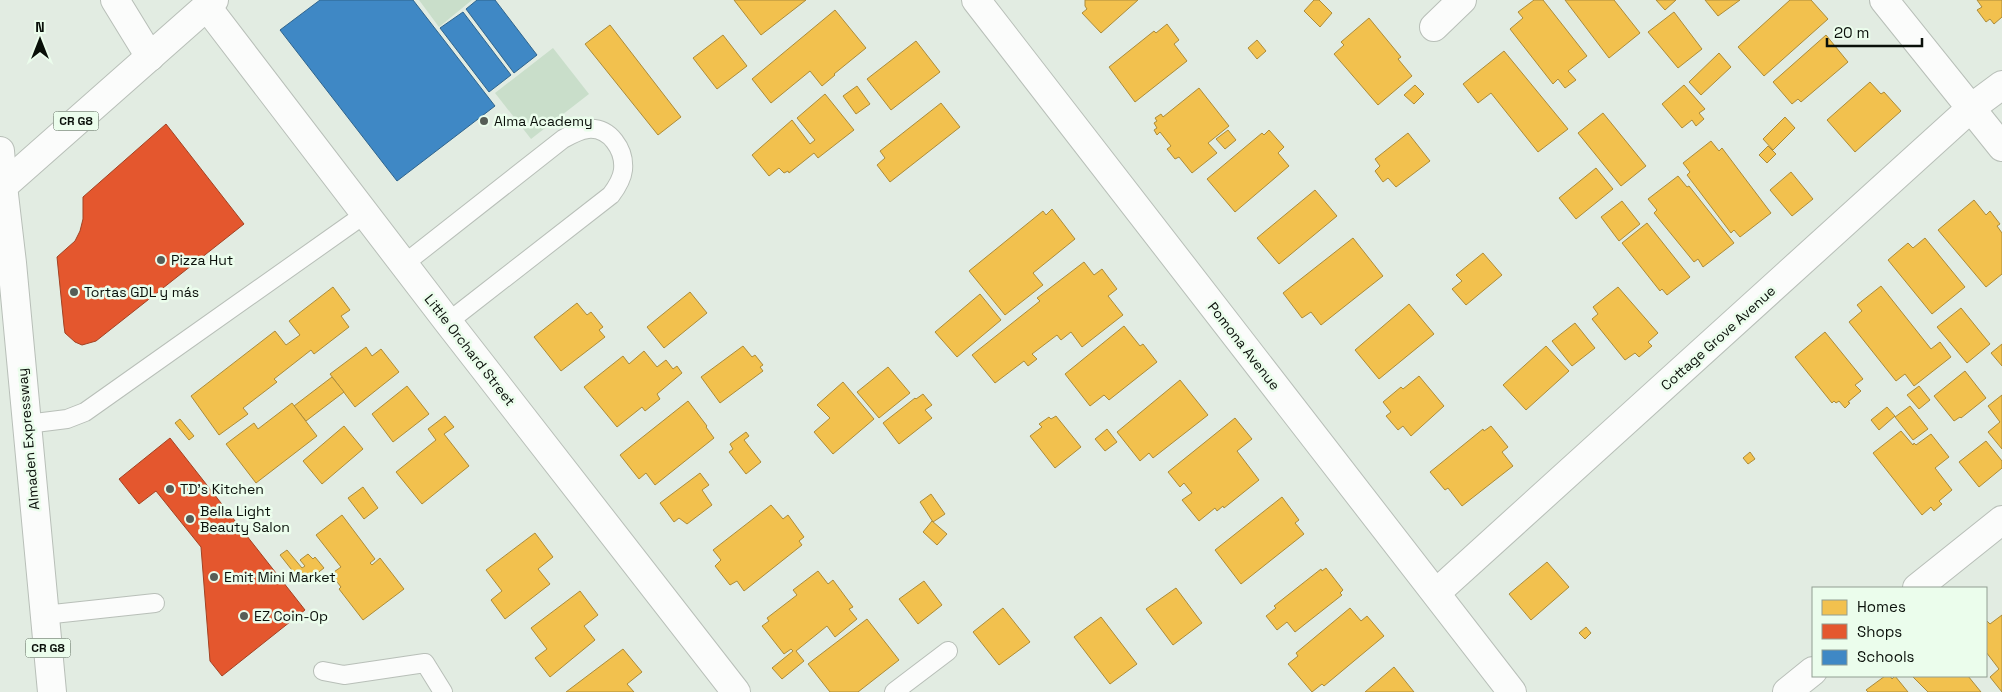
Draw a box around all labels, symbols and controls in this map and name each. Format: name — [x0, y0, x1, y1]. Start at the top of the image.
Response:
north arrow — [15, 15, 65, 65]
scale bar — [1827, 15, 1922, 47]
text: N — [35, 18, 45, 36]
text: 20 m — [1834, 23, 1869, 42]
road number: CR G8 — [54, 112, 98, 130]
place label: Alma Academy — [494, 112, 593, 130]
marker: Alma Academy — [478, 115, 490, 127]
place label: Pizza Hut — [171, 251, 233, 269]
marker: Pizza Hut — [155, 254, 167, 266]
street label: Cottage Grove Avenue — [1657, 282, 1779, 394]
place label: Tortas GDL y más — [84, 283, 199, 301]
marker: Tortas GDL y más — [68, 286, 80, 298]
street label: Little Orchard Street — [421, 290, 519, 410]
street label: Pomona Avenue — [1204, 298, 1284, 394]
street label: Almaden Expressway — [13, 367, 43, 511]
place label: TD’s Kitchen — [180, 480, 264, 498]
marker: TD’s Kitchen — [164, 483, 176, 495]
place label: Bella Light Beauty Salon — [200, 502, 290, 536]
marker: Bella Light Beauty Salon — [184, 513, 196, 525]
place label: Emit Mini Market — [224, 568, 336, 586]
marker: Emit Mini Market — [208, 571, 220, 583]
legend — [1812, 587, 1987, 677]
text: Homes — [1857, 597, 1906, 616]
place label: EZ Coin-Op — [254, 607, 328, 625]
marker: EZ Coin-Op — [238, 610, 250, 622]
text: Shops — [1857, 622, 1902, 641]
road number: CR G8 — [26, 638, 70, 658]
text: Schools — [1857, 647, 1915, 666]

